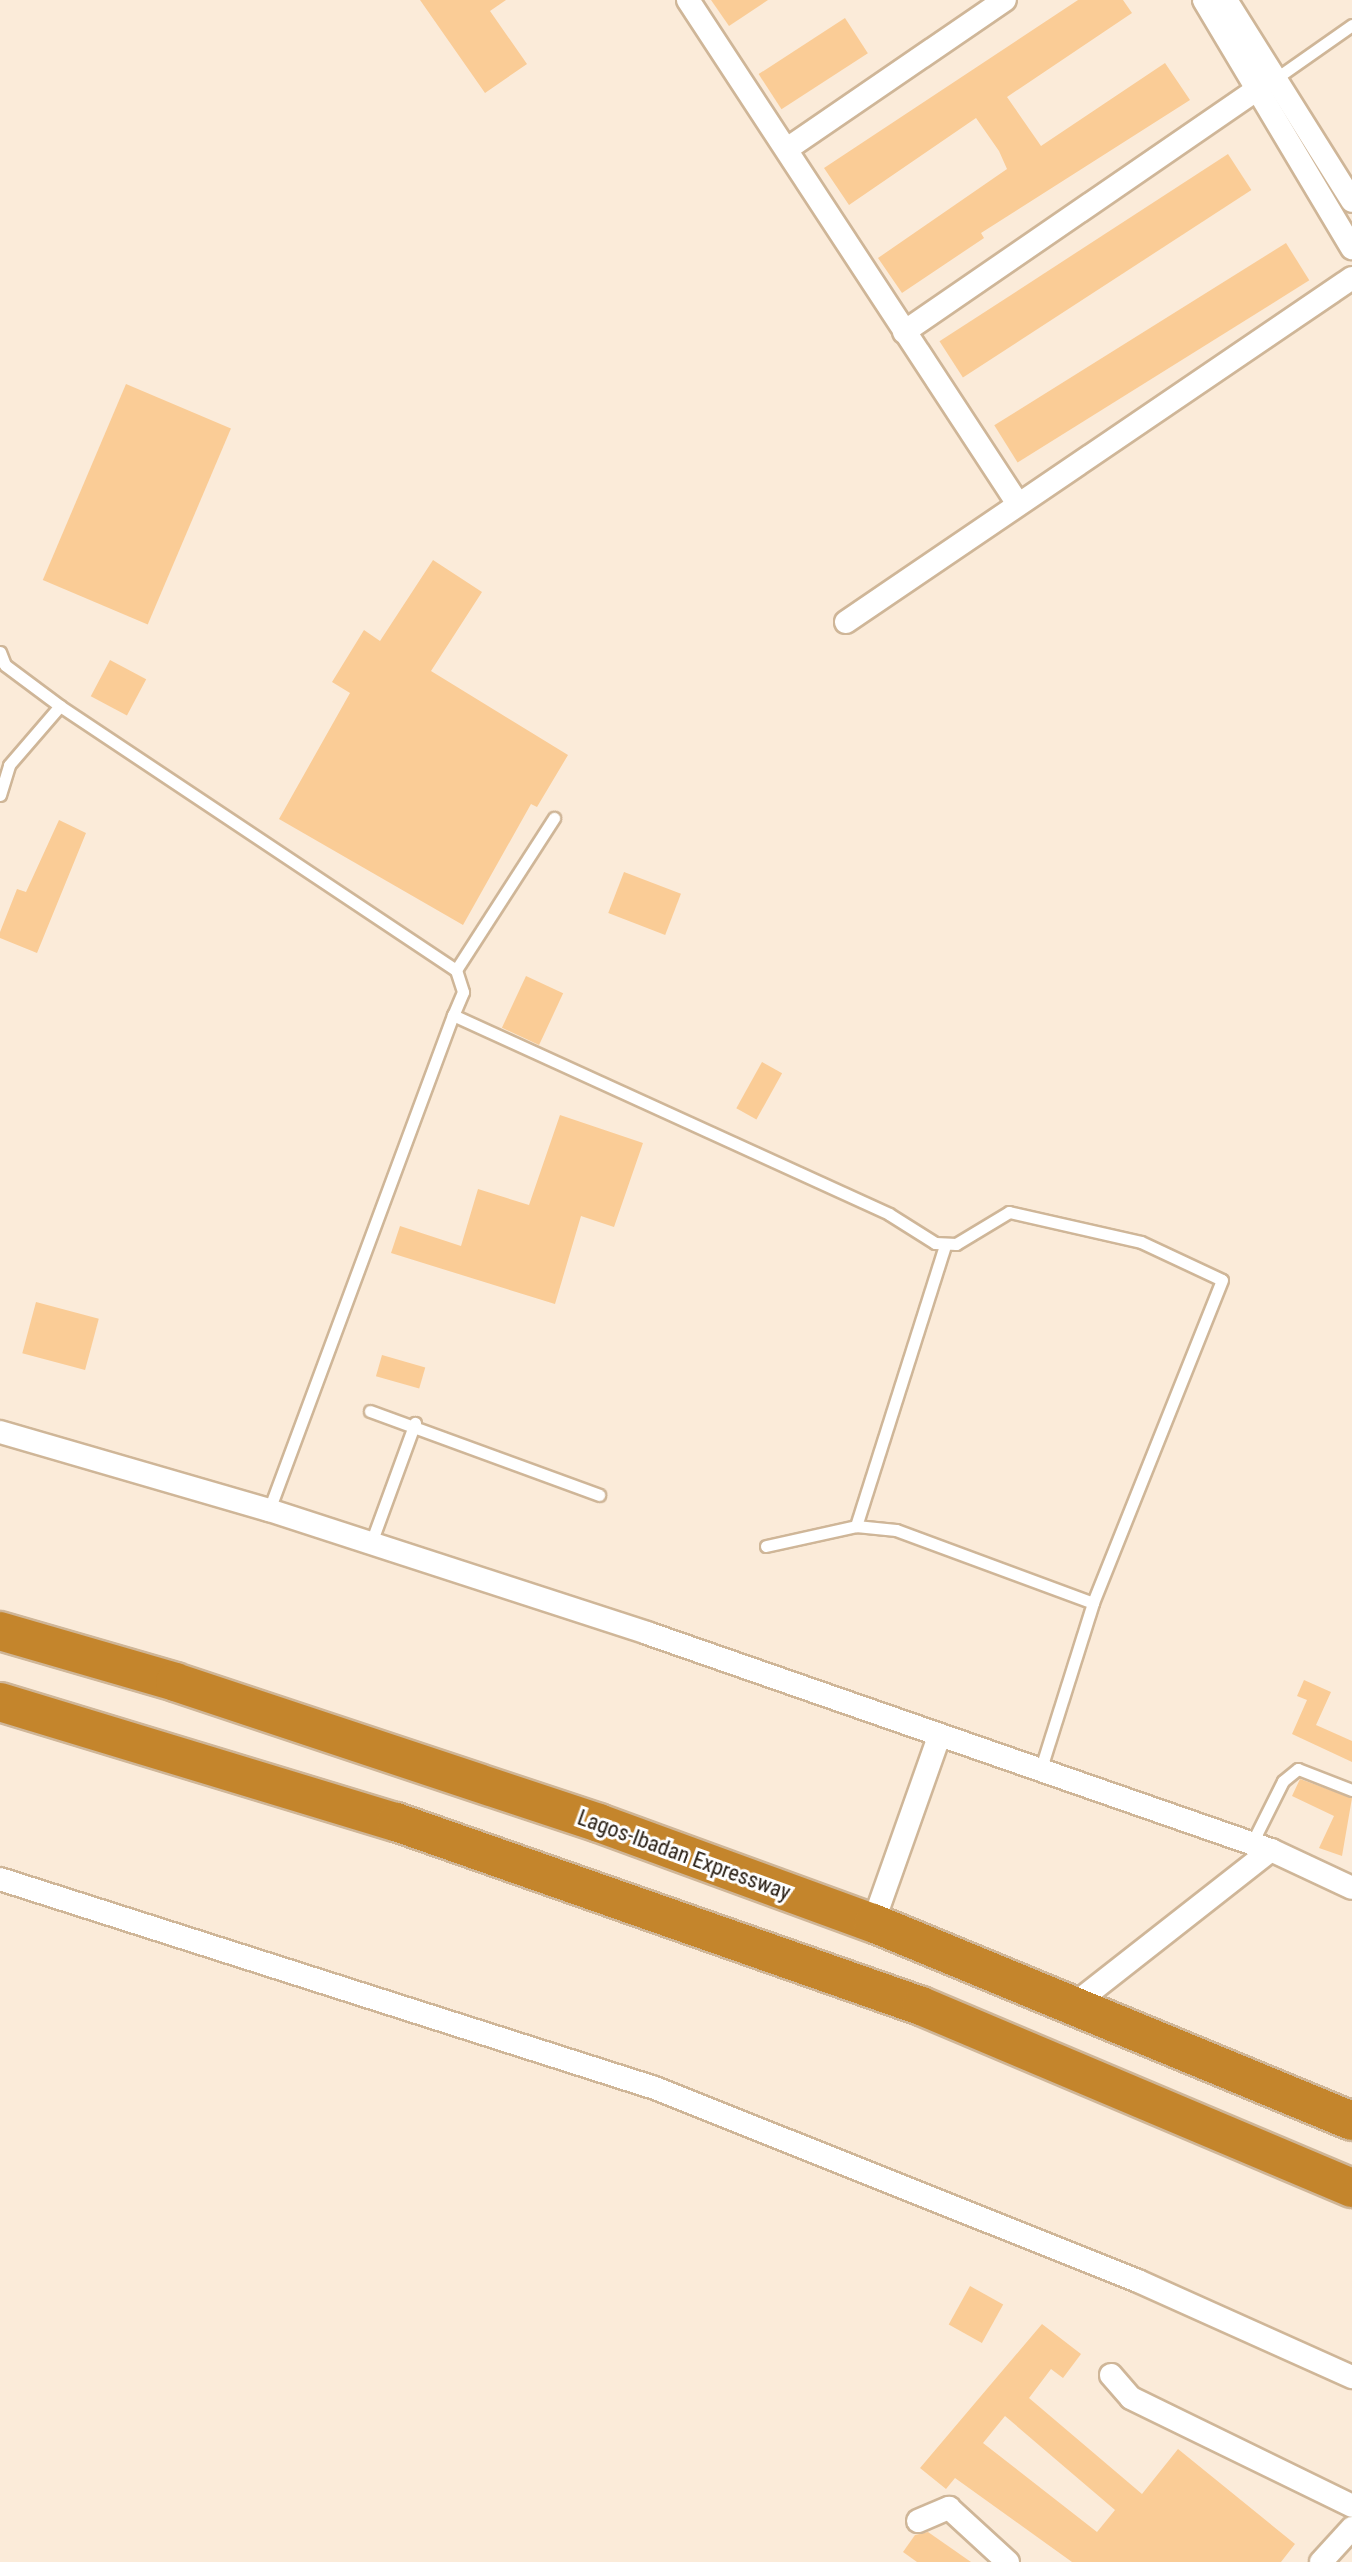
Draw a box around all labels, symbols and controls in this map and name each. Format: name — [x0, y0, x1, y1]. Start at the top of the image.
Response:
street label: Lagos-Ibadan Expressway — [574, 1804, 794, 1906]

